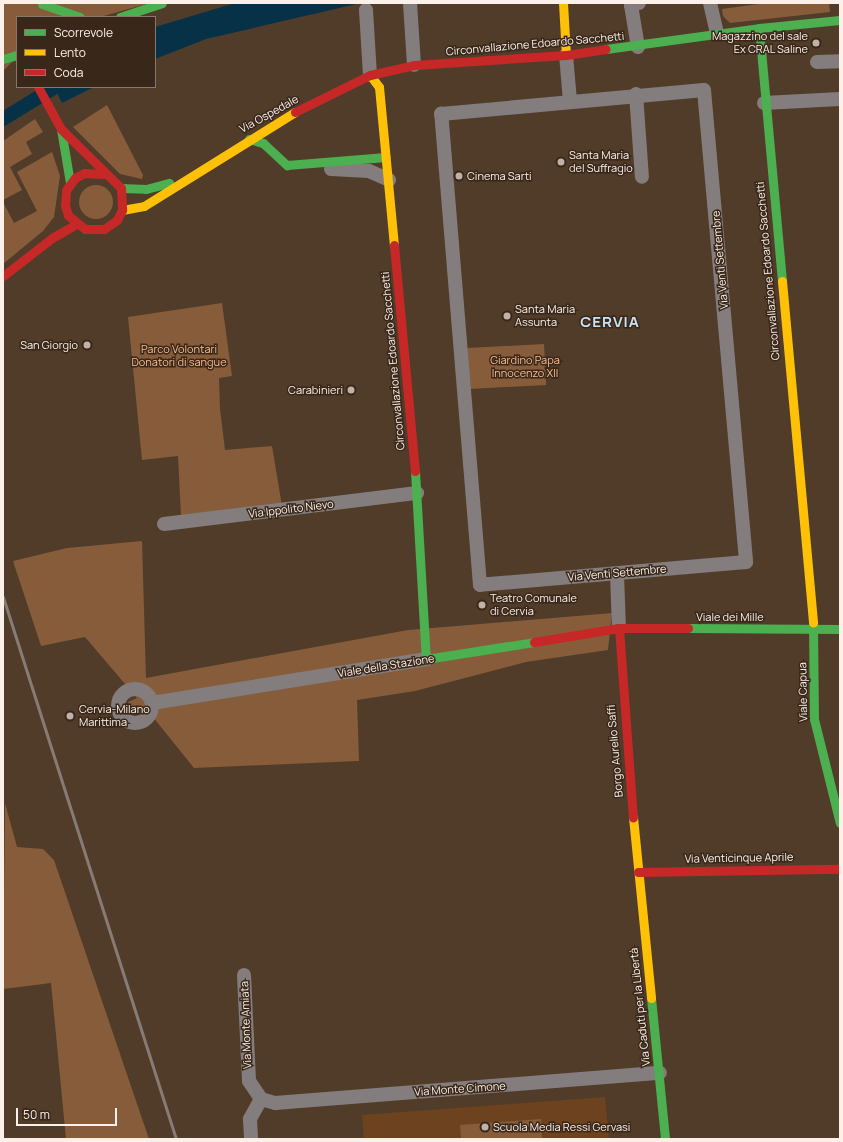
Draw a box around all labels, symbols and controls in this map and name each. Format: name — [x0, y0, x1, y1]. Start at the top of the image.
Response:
legend — [16, 16, 156, 88]
text: Scorrevole — [54, 24, 113, 41]
street label: Circonvallazione Edoardo Sacchetti — [445, 30, 625, 58]
place label: Magazzino del sale Ex CRAL Saline — [712, 30, 808, 56]
marker: Magazzino del sale Ex CRAL Saline — [811, 38, 821, 48]
text: Lento — [54, 44, 86, 61]
text: Coda — [54, 64, 83, 81]
street label: Via Ospedale — [237, 92, 301, 136]
place label: Santa Maria del Suffragio — [569, 149, 633, 175]
marker: Santa Maria del Suffragio — [556, 157, 566, 167]
place label: Cinema Sarti — [467, 169, 532, 183]
marker: Cinema Sarti — [454, 171, 464, 181]
street label: Circonvallazione Edoardo Sacchetti — [754, 181, 782, 361]
street label: Via Venti Settembre — [709, 210, 731, 310]
street label: Circonvallazione Edoardo Sacchetti — [379, 271, 407, 451]
place label: Santa Maria Assunta — [515, 303, 575, 329]
marker: Santa Maria Assunta — [502, 311, 512, 321]
district label: CERVIA — [580, 313, 640, 331]
place label: San Giorgio — [20, 338, 78, 352]
marker: San Giorgio — [81, 339, 93, 351]
park label: Parco Volontari Donatori di sangue — [131, 343, 227, 369]
park label: Giardino Papa Innocenzo XII — [490, 354, 560, 380]
place label: Carabinieri — [288, 383, 343, 397]
marker: Carabinieri — [346, 385, 356, 395]
street label: Via Ippolito Nievo — [248, 497, 334, 521]
street label: Via Venti Settembre — [567, 562, 667, 584]
place label: Teatro Comunale di Cervia — [490, 592, 577, 618]
marker: Teatro Comunale di Cervia — [477, 600, 487, 610]
street label: Viale dei Mille — [696, 610, 764, 624]
street label: Viale della Stazione — [337, 652, 435, 680]
street label: Viale Capua — [796, 662, 810, 722]
place label: Cervia-Milano Marittima — [79, 703, 150, 729]
street label: Borgo Aurelio Saffi — [604, 704, 626, 798]
marker: Cervia-Milano Marittima — [64, 710, 76, 722]
street label: Via Venticinque Aprile — [685, 850, 793, 866]
street label: Via Caduti per la Libertà — [627, 947, 653, 1067]
street label: Via Monte Amiata — [238, 981, 254, 1069]
street label: Via Monte Cimone — [414, 1079, 506, 1099]
scale bar — [18, 1100, 119, 1126]
text: 50 m — [23, 1106, 50, 1123]
place label: Scuola Media Ressi Gervasi — [493, 1120, 630, 1134]
marker: Scuola Media Ressi Gervasi — [480, 1122, 490, 1132]

